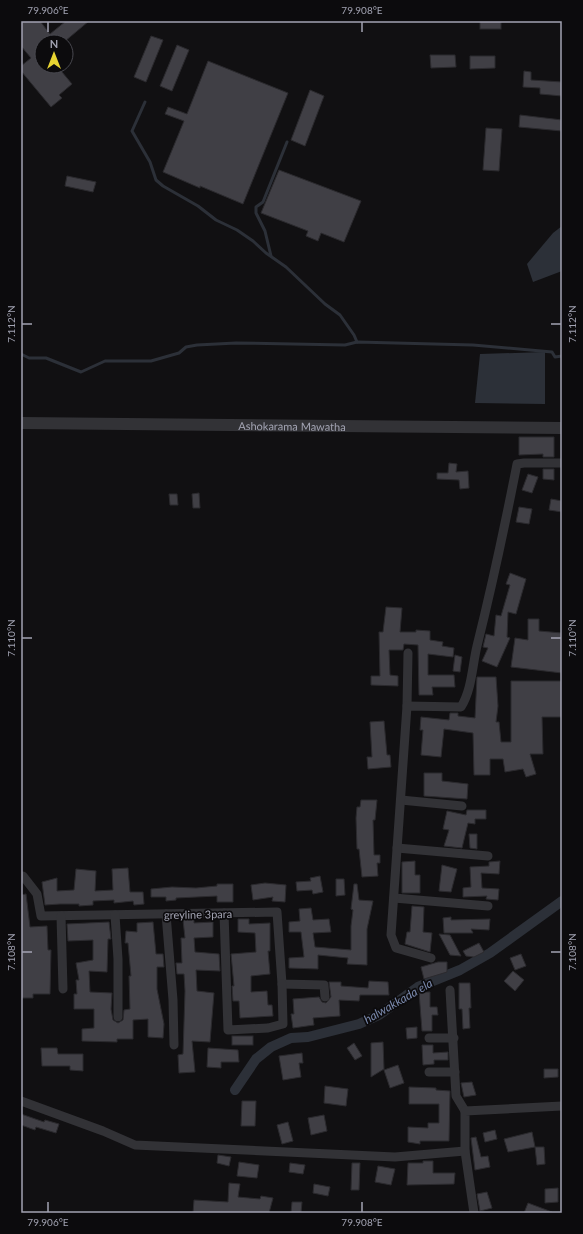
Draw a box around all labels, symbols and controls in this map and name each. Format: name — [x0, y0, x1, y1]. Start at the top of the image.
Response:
text: 79.906°E — [27, 4, 69, 16]
text: 79.908°E — [341, 4, 383, 16]
north arrow — [34, 34, 74, 74]
text: N — [50, 37, 58, 50]
text: 7.112°N — [5, 305, 17, 343]
text: 7.112°N — [566, 305, 578, 343]
street label: Ashokarama Mawatha — [238, 419, 346, 433]
text: 7.110°N — [5, 619, 17, 657]
text: 7.110°N — [566, 619, 578, 657]
street label: greyline 3para — [164, 907, 232, 921]
text: 7.108°N — [5, 933, 17, 971]
text: 7.108°N — [566, 933, 578, 971]
water label: halwakkada ela — [361, 975, 435, 1027]
text: 79.906°E — [27, 1216, 69, 1228]
text: 79.908°E — [341, 1216, 383, 1228]

